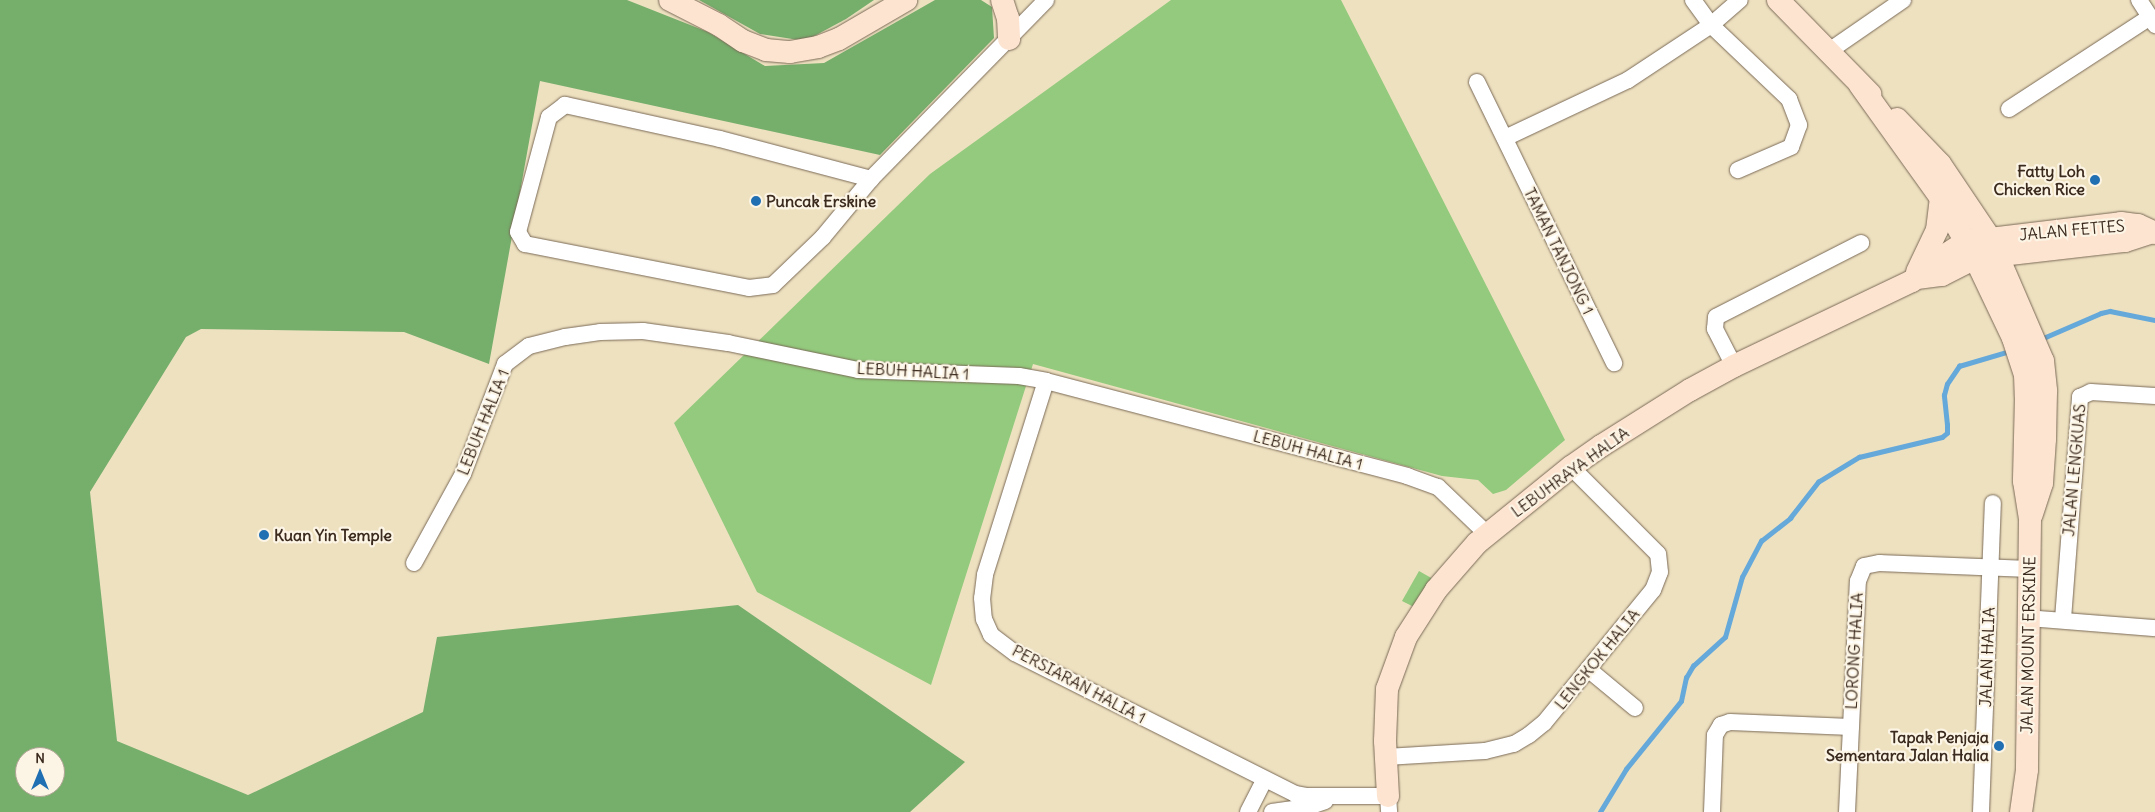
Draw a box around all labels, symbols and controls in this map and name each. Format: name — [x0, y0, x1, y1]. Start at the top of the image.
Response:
place label: Fatty Loh Chicken Rice — [1994, 161, 2085, 199]
marker: Fatty Loh Chicken Rice — [2089, 174, 2101, 186]
street label: TAMAN TANJONG 1 — [1520, 185, 1598, 317]
place label: Puncak Erskine — [766, 191, 876, 211]
marker: Puncak Erskine — [750, 195, 762, 207]
street label: JALAN FETTES — [2018, 216, 2126, 244]
street label: LEBUH HALIA 1 — [856, 358, 970, 384]
street label: LEBUH HALIA 1 — [453, 366, 513, 478]
street label: JALAN LENGKUAS — [2059, 403, 2089, 537]
street label: LEBUHRAYA HALIA — [1507, 423, 1633, 521]
street label: LEBUH HALIA 1 — [1251, 426, 1365, 474]
place label: Kuan Yin Temple — [274, 525, 392, 545]
marker: Kuan Yin Temple — [258, 529, 270, 541]
street label: JALAN MOUNT ERSKINE — [2017, 556, 2039, 734]
street label: LORONG HALIA — [1841, 592, 1867, 710]
street label: LENGKOK HALIA — [1551, 605, 1643, 713]
street label: JALAN HALIA — [1976, 607, 1998, 707]
street label: PERSIARAN HALIA 1 — [1009, 641, 1149, 727]
place label: Tapak Penjaja Sementara Jalan Halia — [1826, 727, 1989, 765]
marker: Tapak Penjaja Sementara Jalan Halia — [1993, 740, 2005, 752]
north arrow — [15, 747, 65, 797]
text: N — [35, 749, 45, 767]

